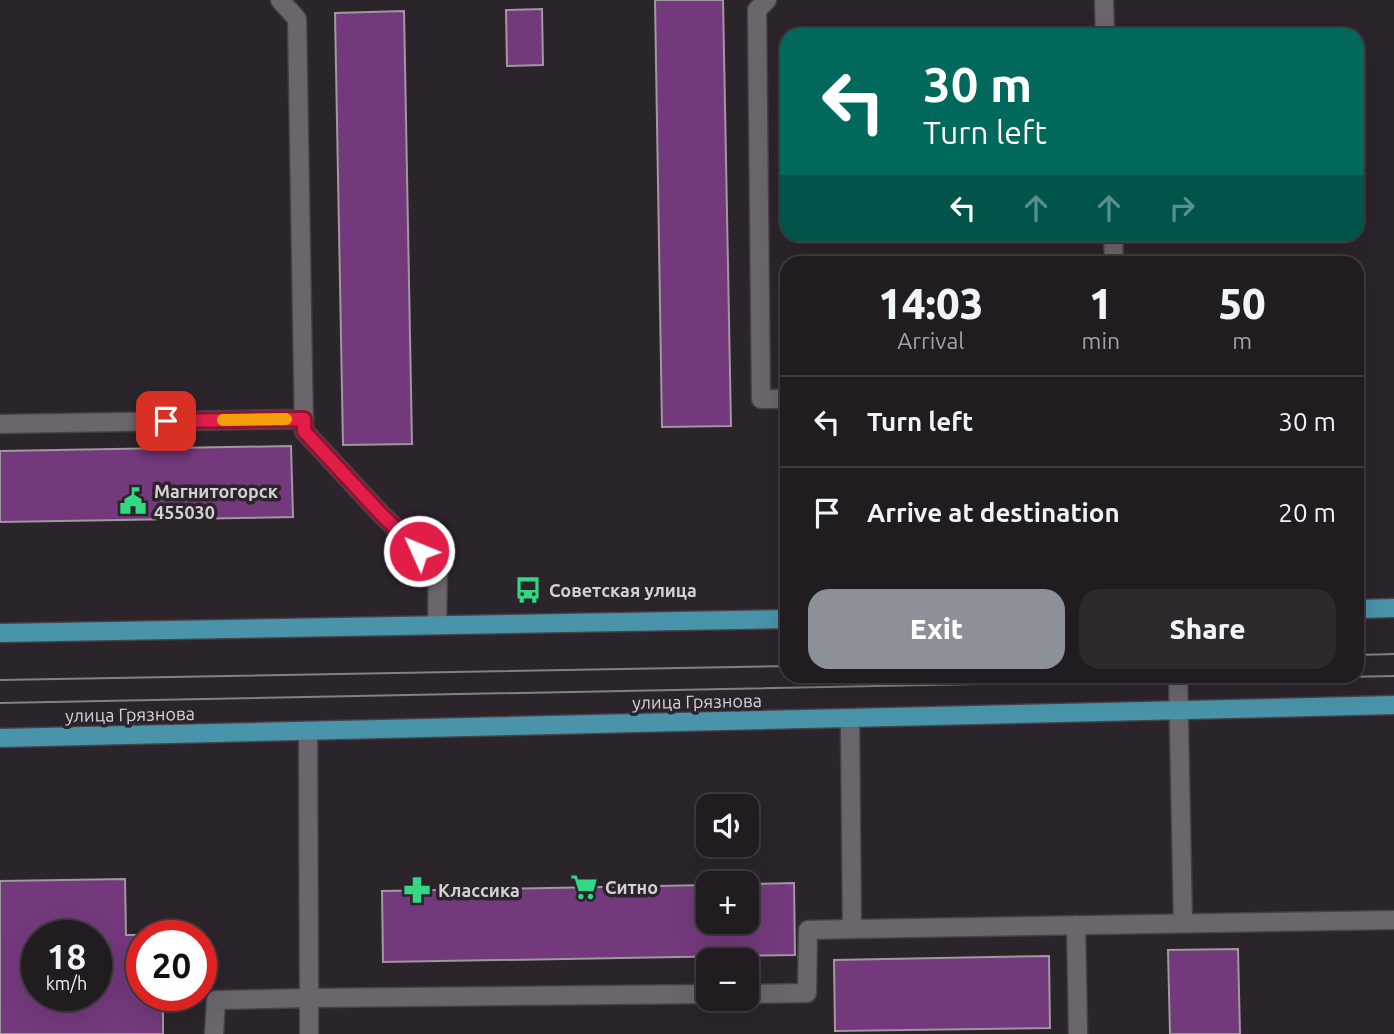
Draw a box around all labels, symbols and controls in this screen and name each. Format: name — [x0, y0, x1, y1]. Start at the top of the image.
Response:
icon: left — [808, 56, 899, 147]
text: 30 m — [923, 56, 1032, 111]
text: Turn left — [923, 114, 1047, 150]
icon: left — [944, 189, 982, 227]
icon: ahead — [1017, 189, 1055, 227]
icon: ahead — [1090, 189, 1128, 227]
icon: right — [1163, 189, 1201, 227]
text: 14:03 — [878, 280, 983, 327]
text: 1 — [1089, 280, 1113, 327]
text: 50 — [1218, 280, 1266, 327]
text: Arrival — [897, 328, 964, 353]
text: min — [1082, 328, 1120, 353]
text: m — [1232, 328, 1252, 353]
pin — [136, 391, 196, 451]
icon: arrive — [147, 402, 185, 440]
icon: left — [808, 403, 846, 441]
text: Turn left — [867, 407, 973, 436]
text: 30 m — [1278, 407, 1336, 436]
place label: Магнитогорск 455030 — [154, 481, 279, 522]
public building icon: Магнитогорск 455030 — [118, 486, 148, 516]
icon: arrive — [808, 494, 846, 532]
text: Arrive at destination — [867, 498, 1120, 527]
text: 20 m — [1278, 498, 1336, 527]
position arrow — [382, 514, 456, 588]
bus stop icon: Советская улица — [513, 575, 543, 605]
place label: Советская улица — [549, 580, 697, 600]
button: Exit — [808, 589, 1065, 669]
button: Share — [1079, 589, 1336, 669]
street label: улица Грязнова — [632, 690, 762, 712]
street label: улица Грязнова — [65, 703, 195, 725]
map controls — [696, 794, 759, 1011]
button: sound — [696, 794, 759, 857]
button: + — [696, 871, 759, 934]
supermarket icon: Ситно — [569, 872, 599, 902]
pharmacy icon: Классика — [402, 875, 432, 905]
place label: Ситно — [605, 877, 658, 897]
place label: Классика — [438, 880, 520, 900]
speed limit sign: 20 — [126, 920, 217, 1011]
text: 18 — [47, 936, 86, 976]
button: − — [696, 948, 759, 1011]
text: km/h — [46, 973, 87, 993]

